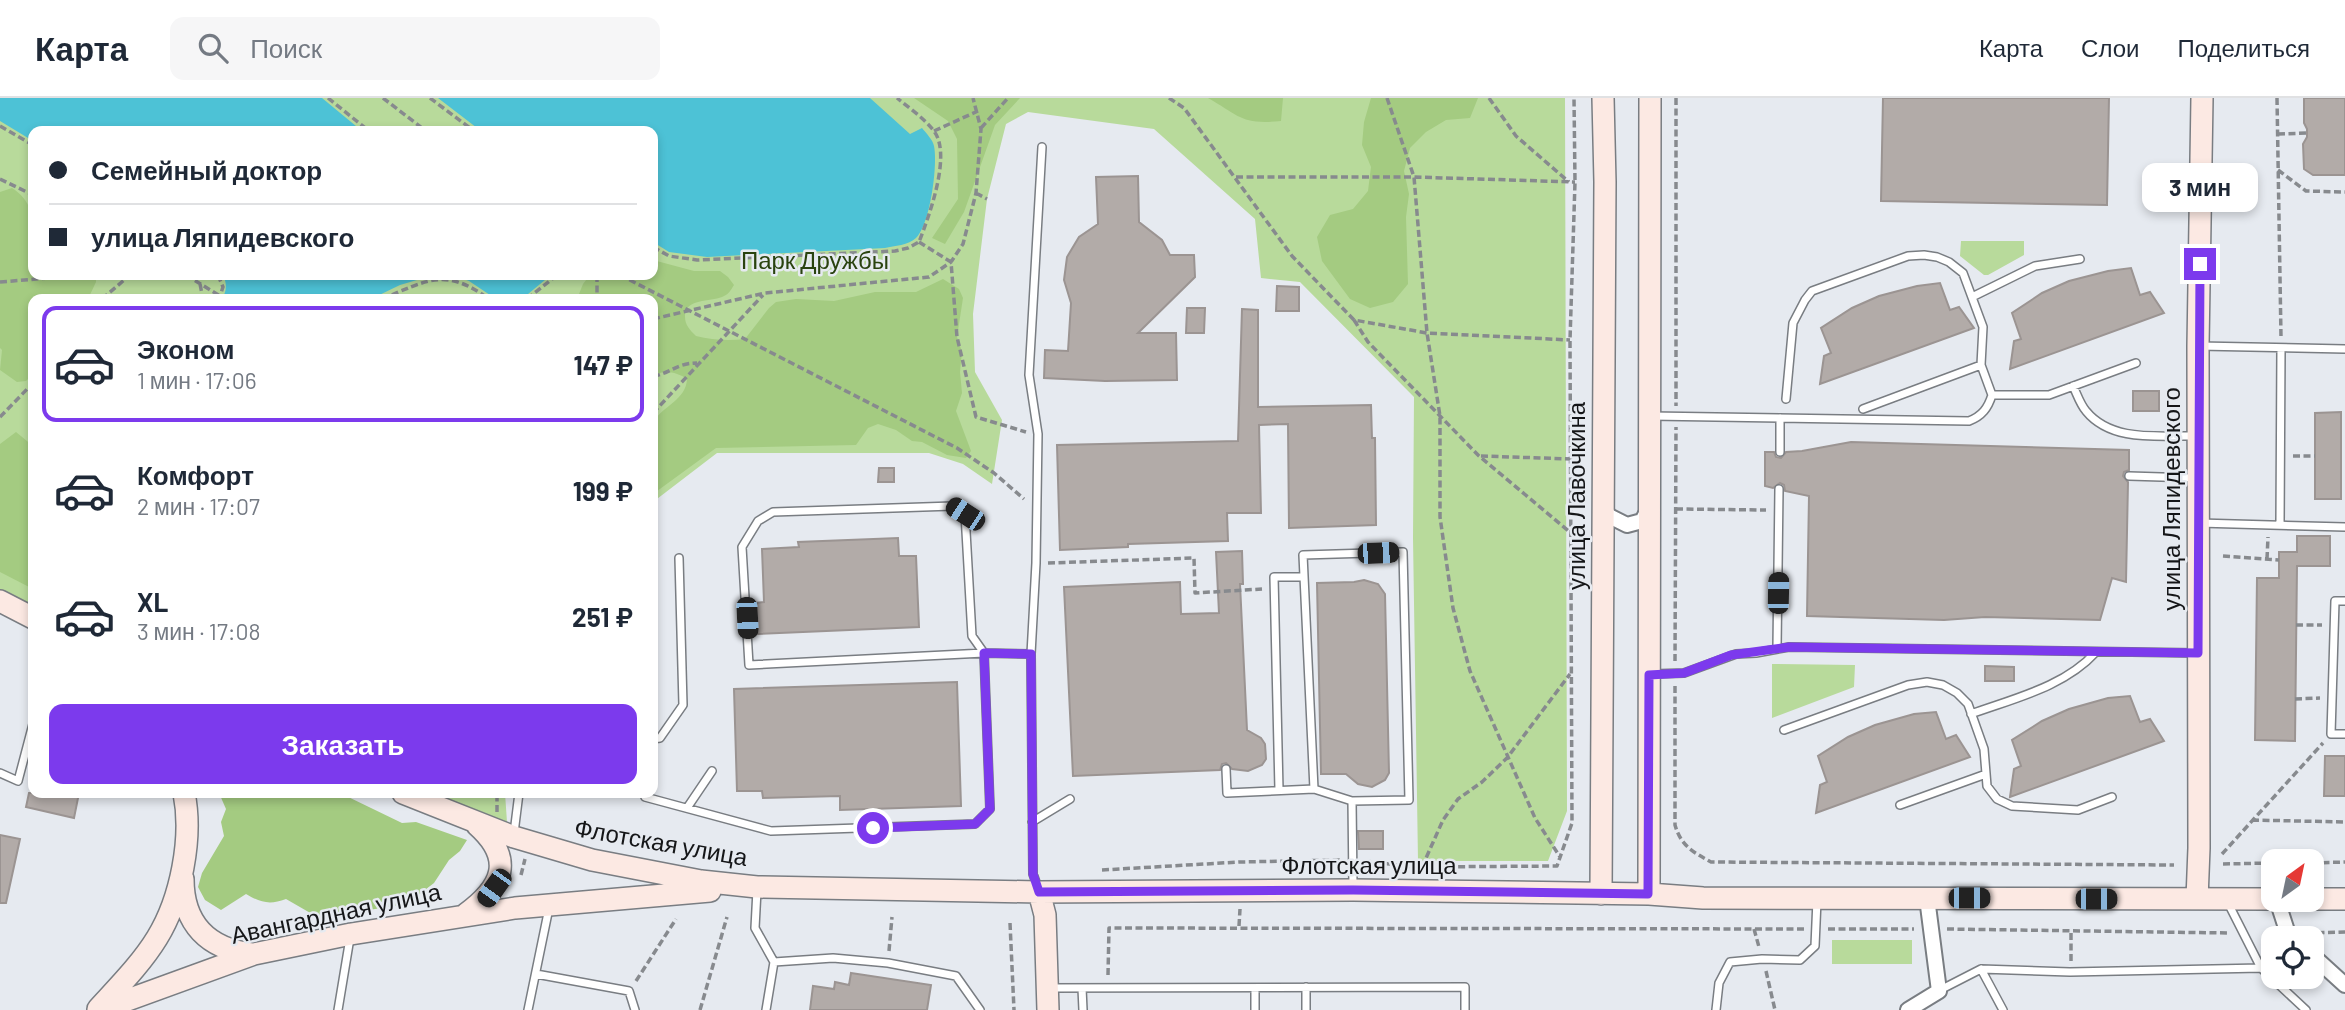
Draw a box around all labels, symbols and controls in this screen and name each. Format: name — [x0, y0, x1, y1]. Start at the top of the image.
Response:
search box — [170, 17, 660, 80]
text: Карта — [35, 28, 128, 68]
icon: search — [194, 29, 232, 67]
text: Поиск — [250, 32, 322, 63]
text: Карта — [1979, 33, 2043, 62]
text: Слои — [2081, 33, 2139, 62]
text: Поделиться — [2177, 33, 2310, 62]
text: Семейный доктор — [91, 154, 322, 185]
callout: 3 мин — [2142, 162, 2258, 212]
text: 3 мин — [2169, 173, 2231, 201]
text: улица Ляпидевского — [91, 221, 354, 252]
park label: Парк Дружбы — [741, 245, 889, 274]
route end — [2184, 248, 2216, 280]
icon: car — [53, 333, 116, 396]
text: Эконом — [137, 333, 235, 364]
text: 147 ₽ — [574, 349, 633, 380]
text: 1 мин · 17:06 — [137, 366, 257, 394]
street label: улица Ляпидевского — [2156, 387, 2185, 611]
street label: улица Лавочкина — [1561, 401, 1590, 590]
icon: car — [53, 459, 116, 522]
text: Комфорт — [137, 459, 254, 490]
text: 199 ₽ — [573, 475, 633, 506]
text: 2 мин · 17:07 — [137, 492, 260, 520]
car — [942, 494, 989, 534]
car — [1357, 542, 1400, 564]
car — [1768, 572, 1789, 614]
icon: car — [53, 585, 116, 648]
text: XL — [137, 586, 168, 617]
car — [736, 596, 759, 640]
text: 251 ₽ — [572, 601, 633, 632]
text: 3 мин · 17:08 — [137, 617, 261, 645]
button: Заказать — [49, 704, 637, 784]
street label: Флотская улица — [572, 812, 751, 871]
route start — [857, 812, 889, 844]
north arrow — [2261, 849, 2324, 912]
map controls — [2261, 849, 2324, 989]
street label: Флотская улица — [1281, 850, 1457, 879]
car — [474, 865, 515, 911]
street label: Авангардная улица — [228, 876, 444, 949]
car — [1949, 888, 1991, 909]
car — [2076, 889, 2118, 910]
button: locate — [2261, 926, 2324, 989]

